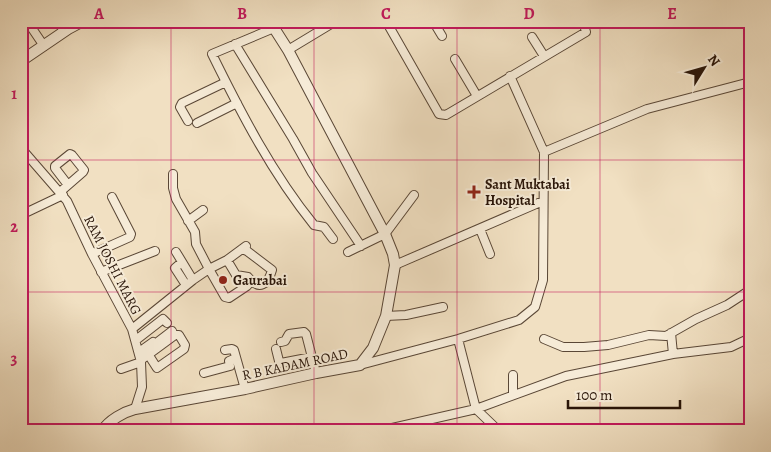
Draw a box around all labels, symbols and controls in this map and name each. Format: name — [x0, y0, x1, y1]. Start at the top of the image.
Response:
text: A — [93, 3, 105, 25]
text: B — [237, 3, 247, 25]
text: C — [381, 3, 391, 25]
text: D — [523, 3, 535, 25]
text: E — [667, 3, 677, 25]
north arrow — [678, 42, 728, 92]
text: N — [703, 51, 725, 70]
text: 1 — [11, 83, 17, 105]
place label: Sant Muktabai Hospital — [485, 175, 570, 210]
marker: Sant Muktabai Hospital — [467, 185, 481, 199]
street label: RAM JOSHI MARG — [79, 212, 146, 318]
text: 2 — [10, 216, 18, 238]
place label: Gaurabai — [233, 271, 287, 290]
marker: Gaurabai — [217, 274, 229, 286]
street label: R B KADAM ROAD — [240, 344, 350, 385]
text: 3 — [11, 348, 18, 370]
scale bar — [568, 377, 681, 409]
text: 100 m — [576, 385, 613, 405]

